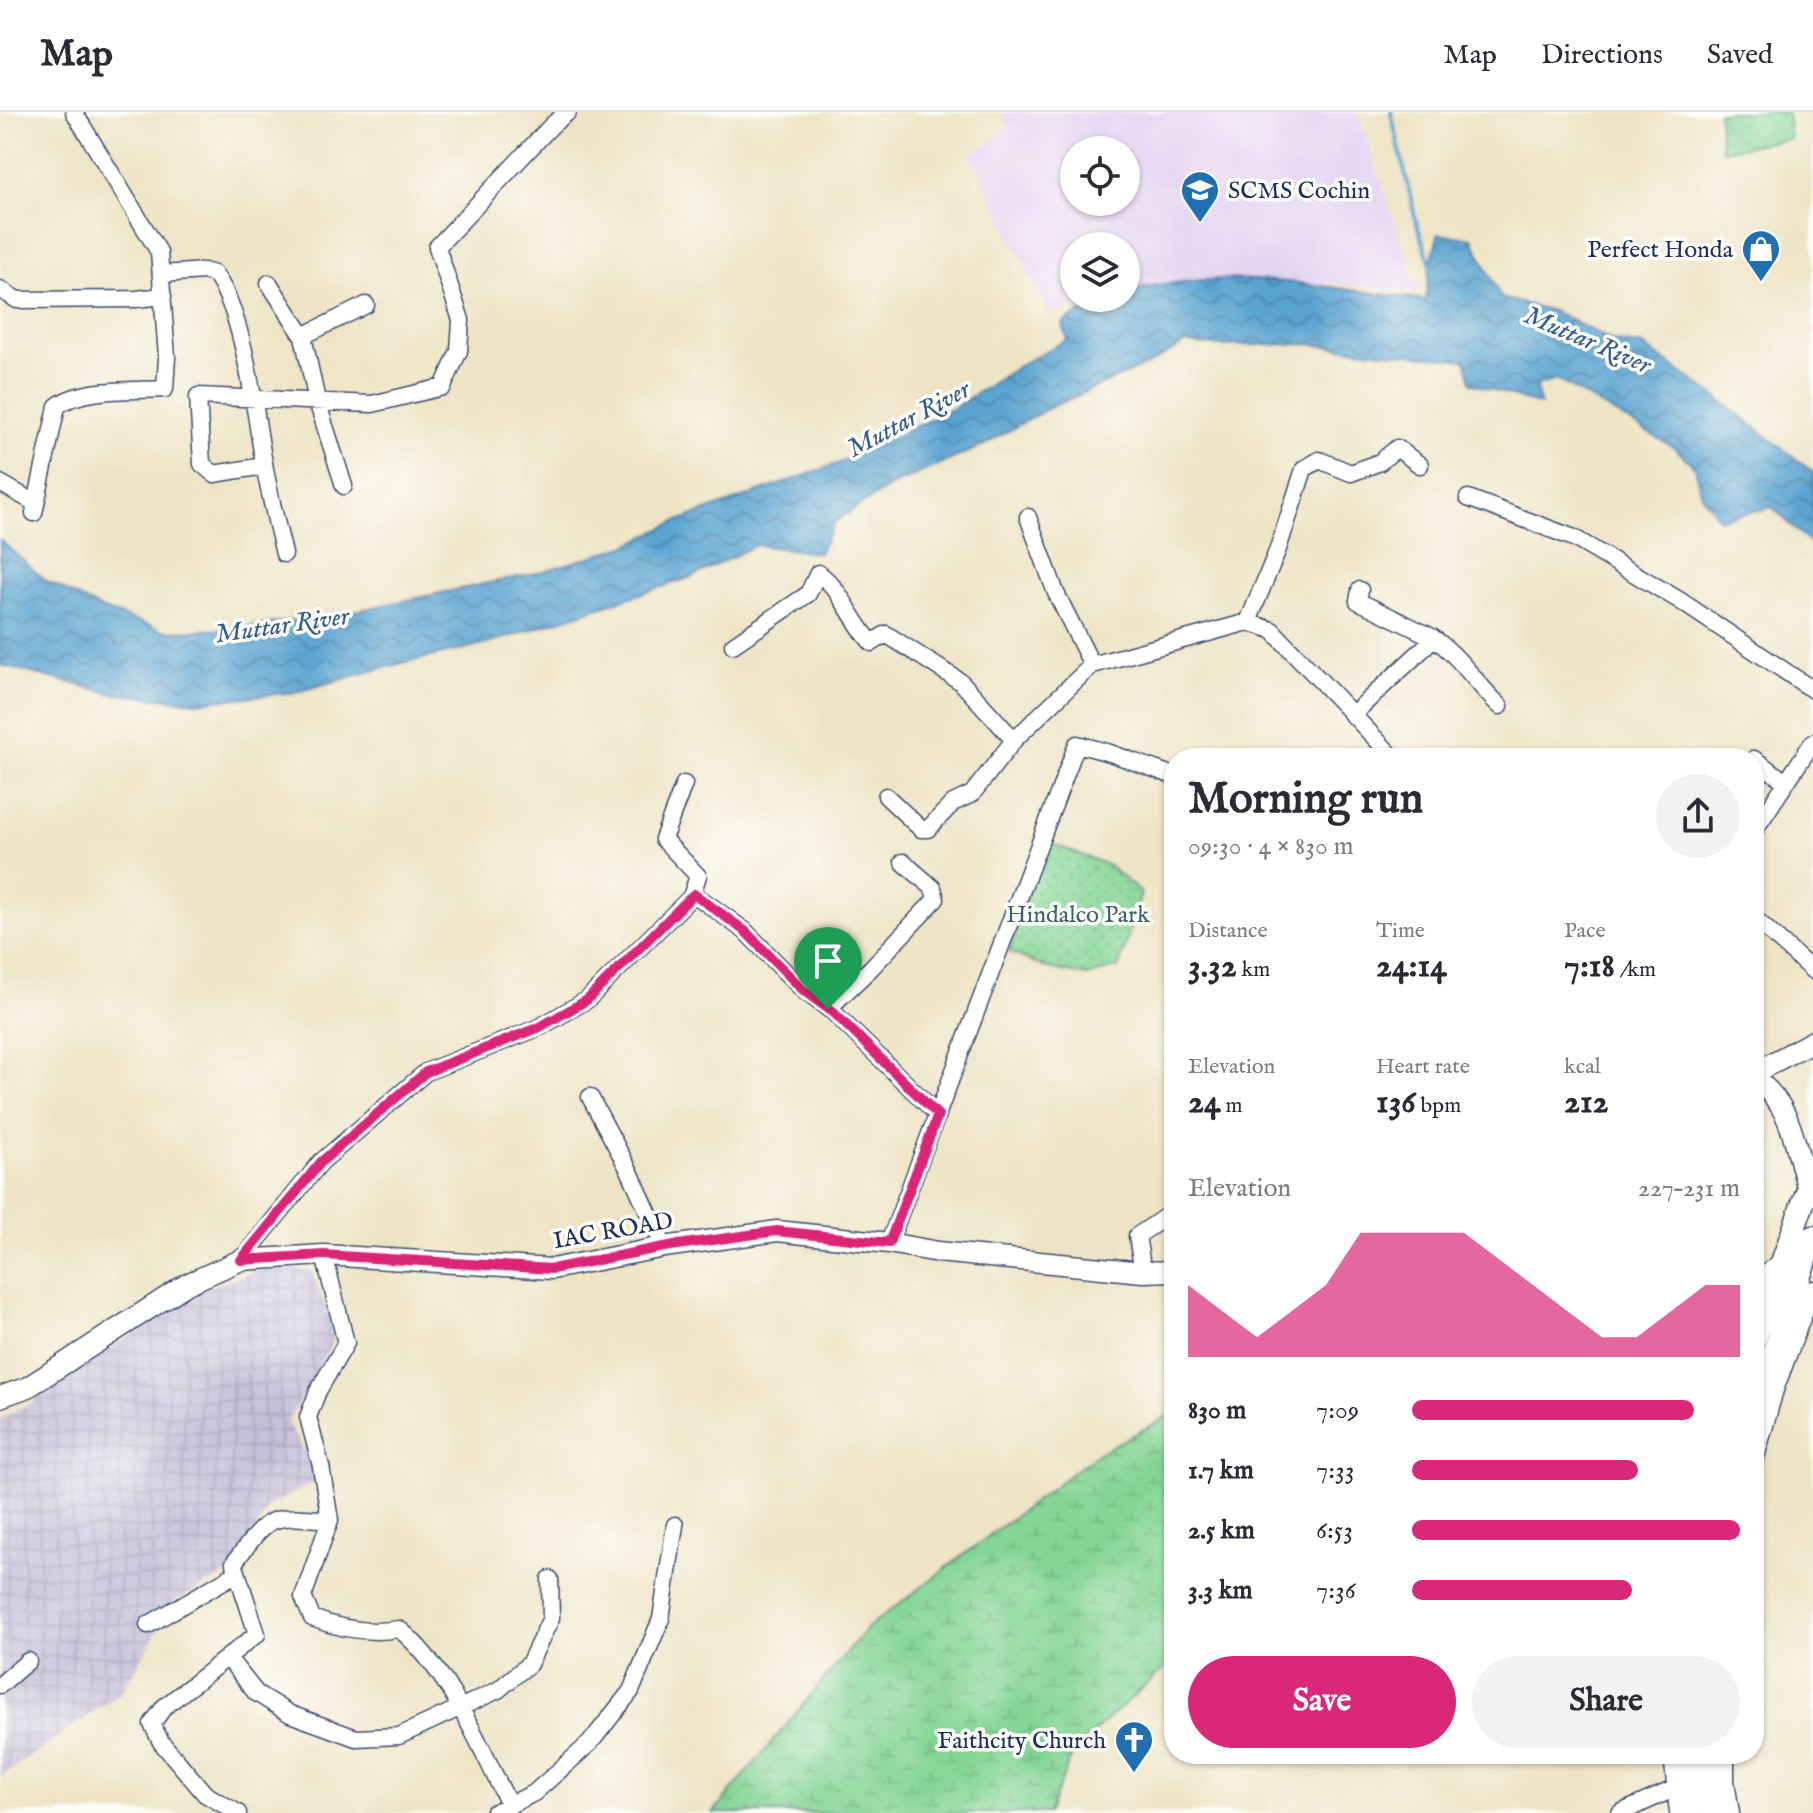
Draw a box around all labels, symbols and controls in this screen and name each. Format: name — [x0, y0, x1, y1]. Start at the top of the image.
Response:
text: Map — [40, 31, 113, 79]
text: Map — [1443, 38, 1497, 73]
text: Directions — [1541, 38, 1663, 73]
text: Saved — [1707, 38, 1773, 73]
map controls — [1060, 136, 1140, 312]
button: locate — [1060, 136, 1140, 216]
school or university icon: SCMS Cochin — [1179, 169, 1221, 224]
place label: SCMS Cochin — [1228, 176, 1370, 207]
shop icon: Perfect Honda — [1740, 228, 1782, 283]
button: layers — [1060, 232, 1140, 312]
place label: Perfect Honda — [1587, 235, 1734, 266]
water label: Muttar River — [1519, 299, 1657, 382]
water label: Muttar River — [841, 373, 977, 466]
water label: Muttar River — [213, 600, 352, 651]
text: Morning run — [1188, 772, 1423, 828]
button: share — [1656, 774, 1740, 858]
text: 09:30 · 4 × 830 m — [1188, 830, 1353, 863]
park label: Hindalco Park — [1006, 900, 1150, 931]
text: Distance — [1188, 917, 1268, 945]
text: Time — [1376, 917, 1425, 945]
text: Pace — [1564, 917, 1606, 945]
pin — [794, 927, 862, 1009]
icon: arrive — [806, 939, 850, 983]
text: 3.32 — [1188, 945, 1237, 988]
text: 24:14 — [1376, 945, 1447, 988]
text: 7:18 — [1564, 945, 1615, 988]
text: km — [1237, 956, 1270, 984]
text: /km — [1615, 956, 1656, 984]
text: Elevation — [1188, 1053, 1275, 1081]
text: Heart rate — [1376, 1053, 1470, 1081]
text: kcal — [1564, 1053, 1601, 1081]
text: 24 — [1188, 1081, 1221, 1124]
text: 136 — [1376, 1081, 1416, 1124]
text: 212 — [1564, 1081, 1609, 1124]
text: m — [1221, 1092, 1242, 1120]
text: bpm — [1416, 1092, 1461, 1120]
text: Elevation — [1188, 1172, 1291, 1205]
text: 227–231 m — [1638, 1172, 1740, 1205]
street label: IAC ROAD — [551, 1206, 676, 1257]
text: 830 m — [1188, 1394, 1246, 1427]
text: 7:09 — [1316, 1394, 1359, 1427]
text: 1.7 km — [1188, 1454, 1254, 1487]
text: 7:33 — [1316, 1454, 1354, 1487]
text: 2.5 km — [1188, 1514, 1255, 1547]
text: 6:53 — [1316, 1514, 1353, 1547]
text: 3.3 km — [1188, 1574, 1253, 1607]
text: 7:36 — [1316, 1574, 1356, 1607]
button: Save — [1188, 1656, 1456, 1748]
button: Share — [1472, 1656, 1740, 1748]
church icon: Faithcity Church — [1113, 1719, 1155, 1774]
place label: Faithcity Church — [937, 1726, 1106, 1757]

